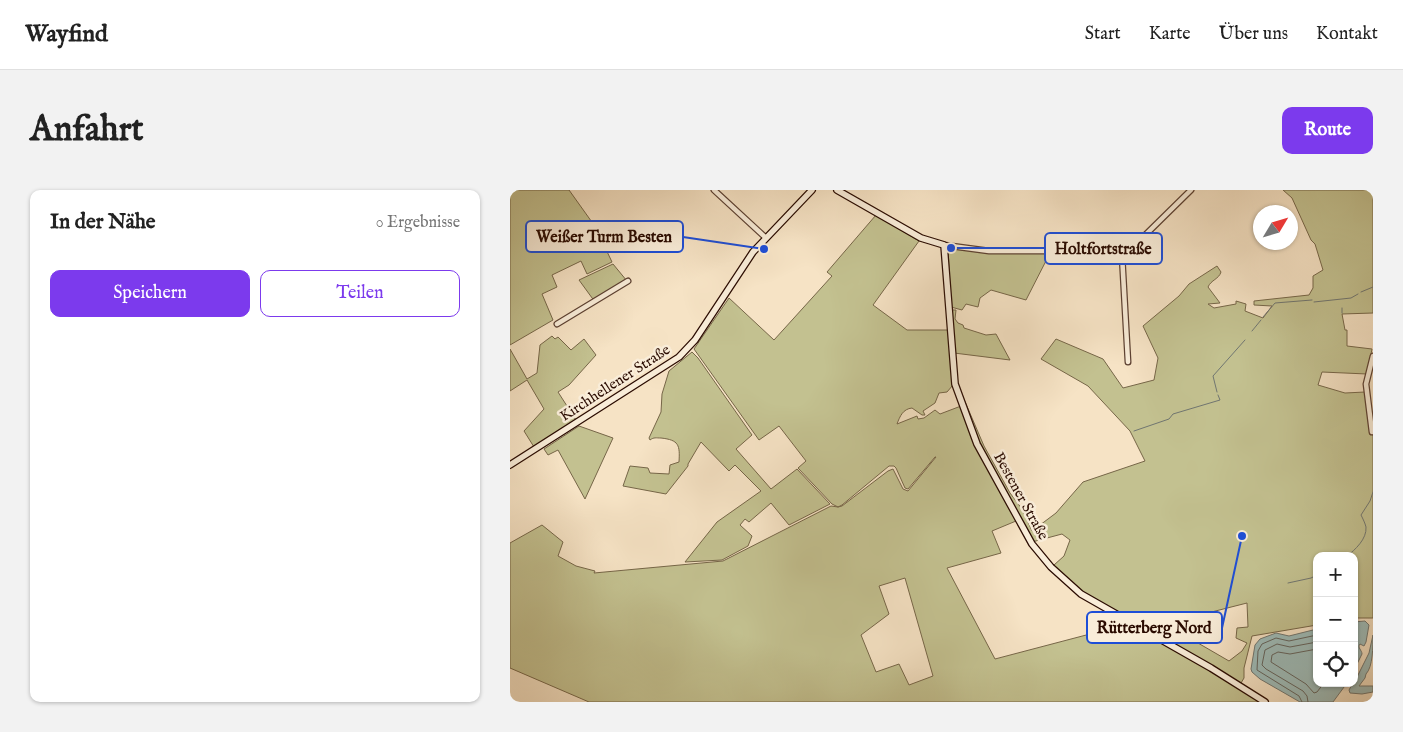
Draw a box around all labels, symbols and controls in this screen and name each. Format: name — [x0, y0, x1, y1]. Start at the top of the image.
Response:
text: Wayfind — [25, 19, 108, 50]
text: Start — [1085, 23, 1121, 46]
text: Karte — [1149, 23, 1191, 46]
text: Über uns — [1219, 23, 1288, 46]
text: Kontakt — [1316, 23, 1378, 46]
button: Route — [1282, 107, 1373, 154]
text: Anfahrt — [30, 108, 144, 153]
north arrow — [1253, 205, 1298, 250]
text: In der Nähe — [50, 209, 156, 236]
text: 0 Ergebnisse — [376, 213, 460, 233]
callout: Weißer Turm Besten — [526, 221, 683, 252]
text: Weißer Turm Besten — [535, 228, 673, 248]
callout: Holtfortstraße — [1045, 233, 1162, 264]
text: Holtfortstraße — [1054, 240, 1152, 260]
button: Speichern — [50, 270, 250, 317]
button: Teilen — [260, 270, 460, 317]
street label: Kirchhellener Straße — [556, 340, 674, 426]
street label: Bestener Straße — [989, 449, 1053, 543]
map controls — [1313, 552, 1358, 687]
button: + — [1313, 552, 1358, 597]
button: − — [1313, 597, 1358, 642]
callout: Rütterberg Nord — [1087, 612, 1222, 643]
text: Rütterberg Nord — [1097, 619, 1212, 639]
button: locate — [1313, 642, 1358, 687]

